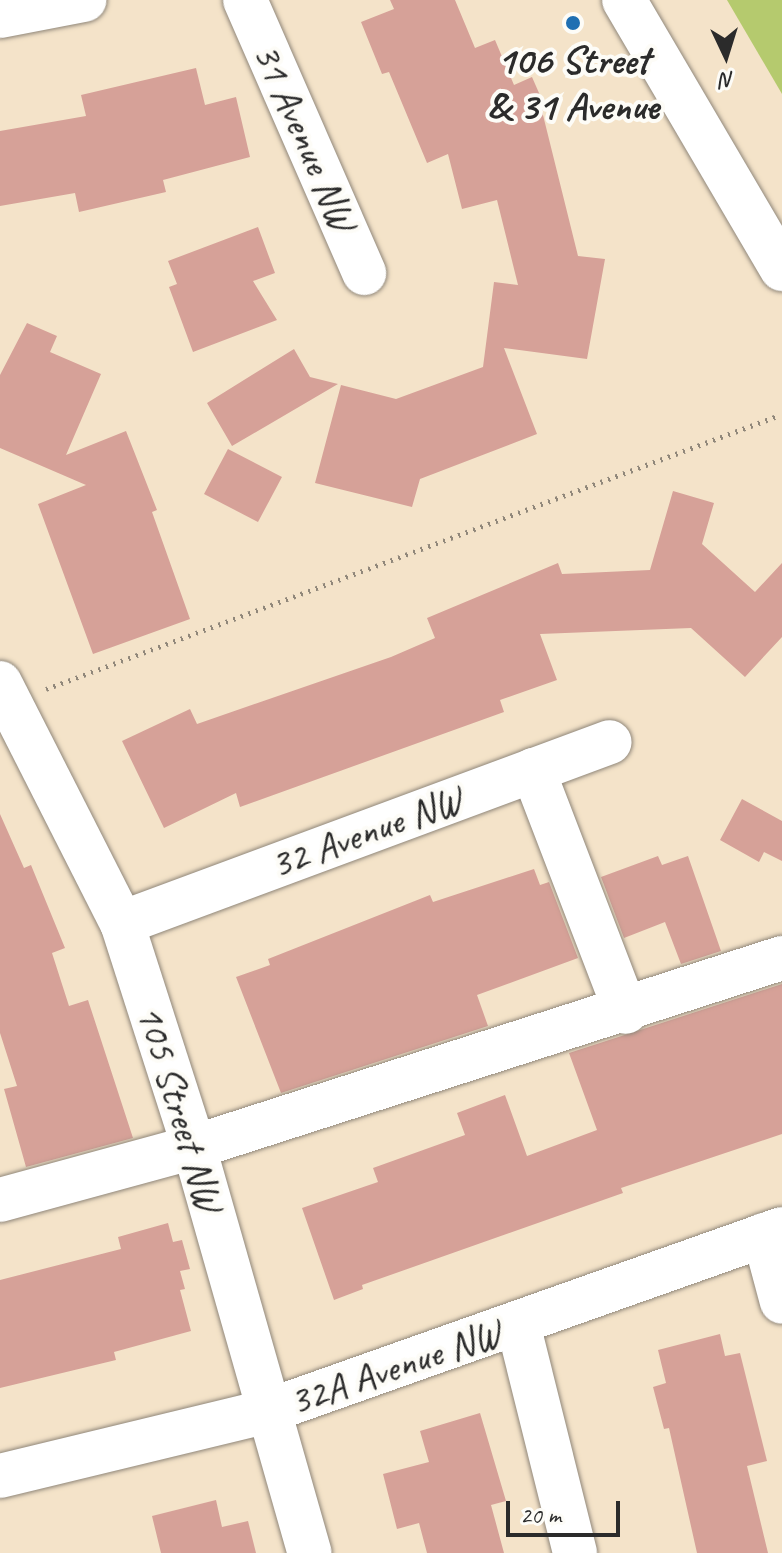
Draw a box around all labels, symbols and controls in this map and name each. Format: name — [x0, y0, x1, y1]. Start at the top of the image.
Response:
marker: 106 Street & 31 Avenue — [564, 14, 582, 32]
north arrow — [686, 16, 766, 96]
street label: 31 Avenue NW — [242, 36, 368, 238]
place label: 106 Street & 31 Avenue — [487, 36, 659, 130]
text: N — [720, 66, 735, 94]
street label: 32 Avenue NW — [264, 775, 468, 889]
street label: 105 Street NW — [126, 999, 234, 1217]
street label: 32A Avenue NW — [283, 1308, 507, 1426]
scale bar — [510, 1485, 624, 1535]
text: 20 m — [520, 1500, 561, 1530]

